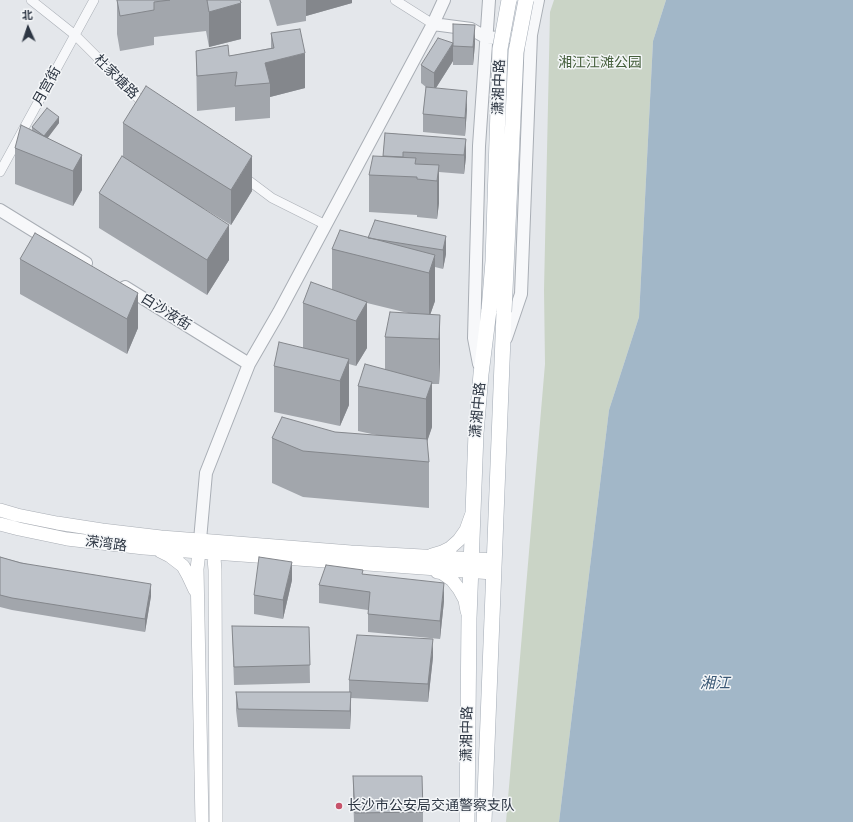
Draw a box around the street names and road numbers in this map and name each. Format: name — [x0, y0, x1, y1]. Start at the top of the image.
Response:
street label: 杜家塘路 — [90, 51, 142, 103]
street label: 潇湘中路 — [490, 59, 508, 115]
street label: 月宫街 — [29, 64, 65, 108]
street label: 白沙液街 — [138, 290, 194, 334]
street label: 潇湘中路 — [467, 381, 489, 439]
street label: 溁湾路 — [84, 533, 128, 555]
street label: 潇湘中路 — [458, 706, 476, 762]

